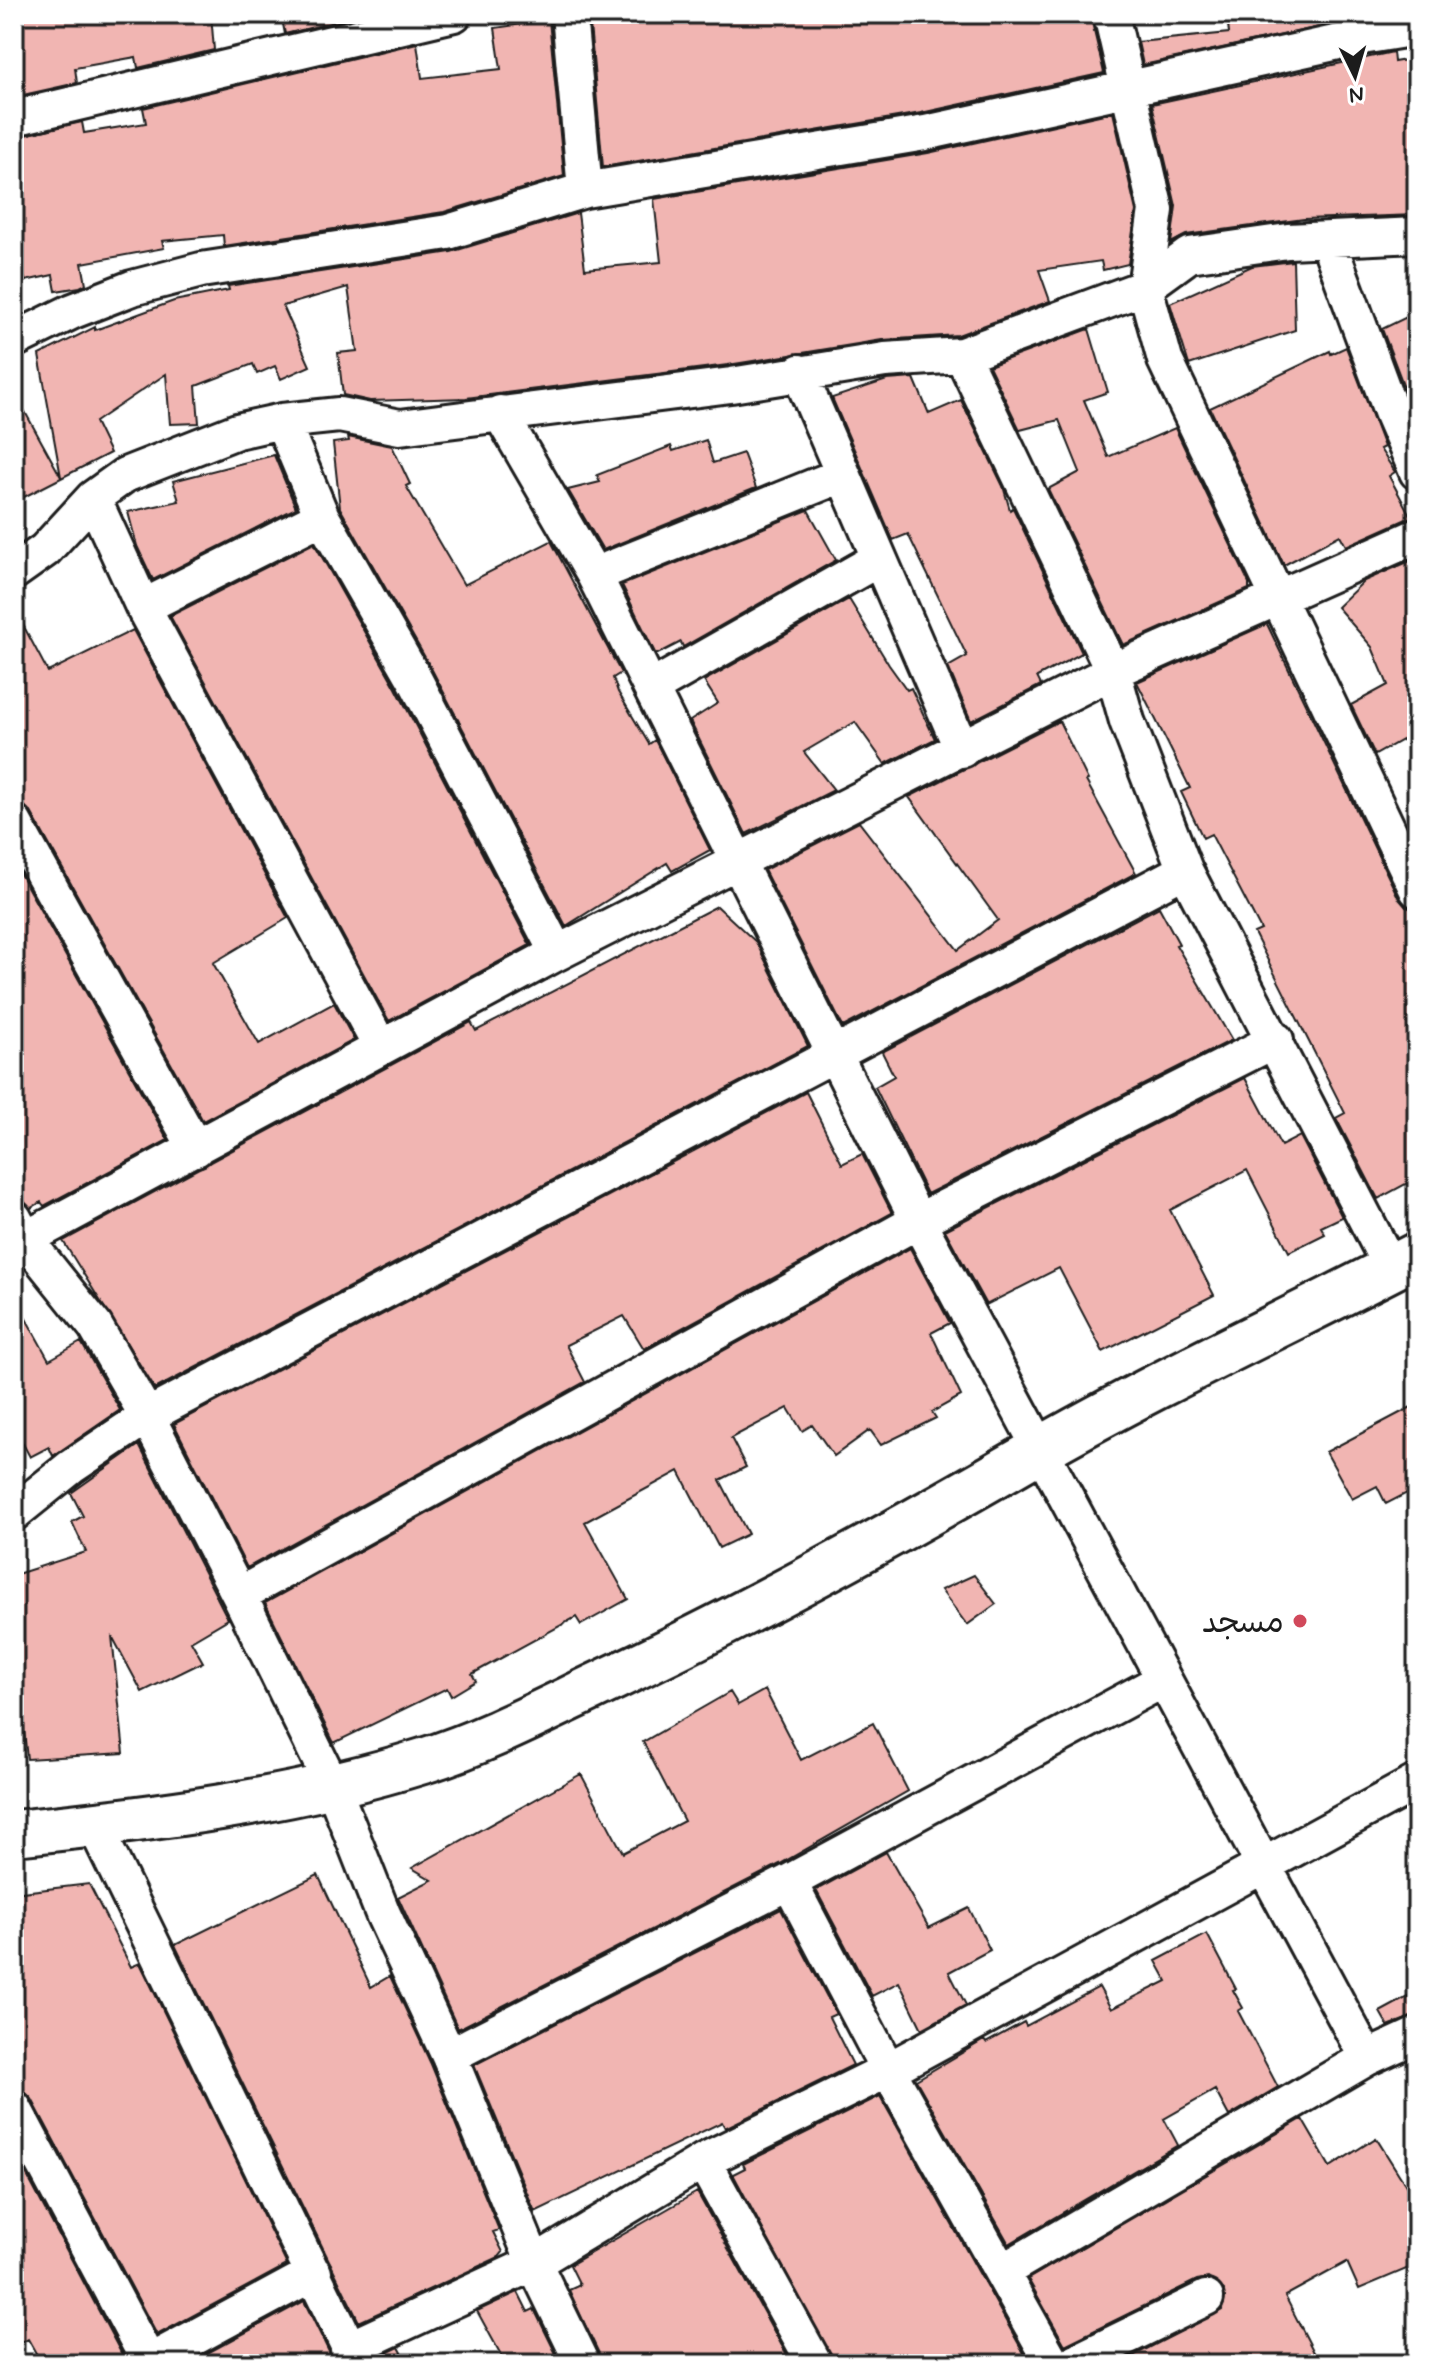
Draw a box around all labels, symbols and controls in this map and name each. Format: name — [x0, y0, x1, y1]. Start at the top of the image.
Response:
north arrow — [1315, 36, 1395, 116]
text: N — [1348, 79, 1365, 109]
place label: مسجد — [1202, 1602, 1284, 1644]
marker: مسجد — [1291, 1612, 1309, 1630]

